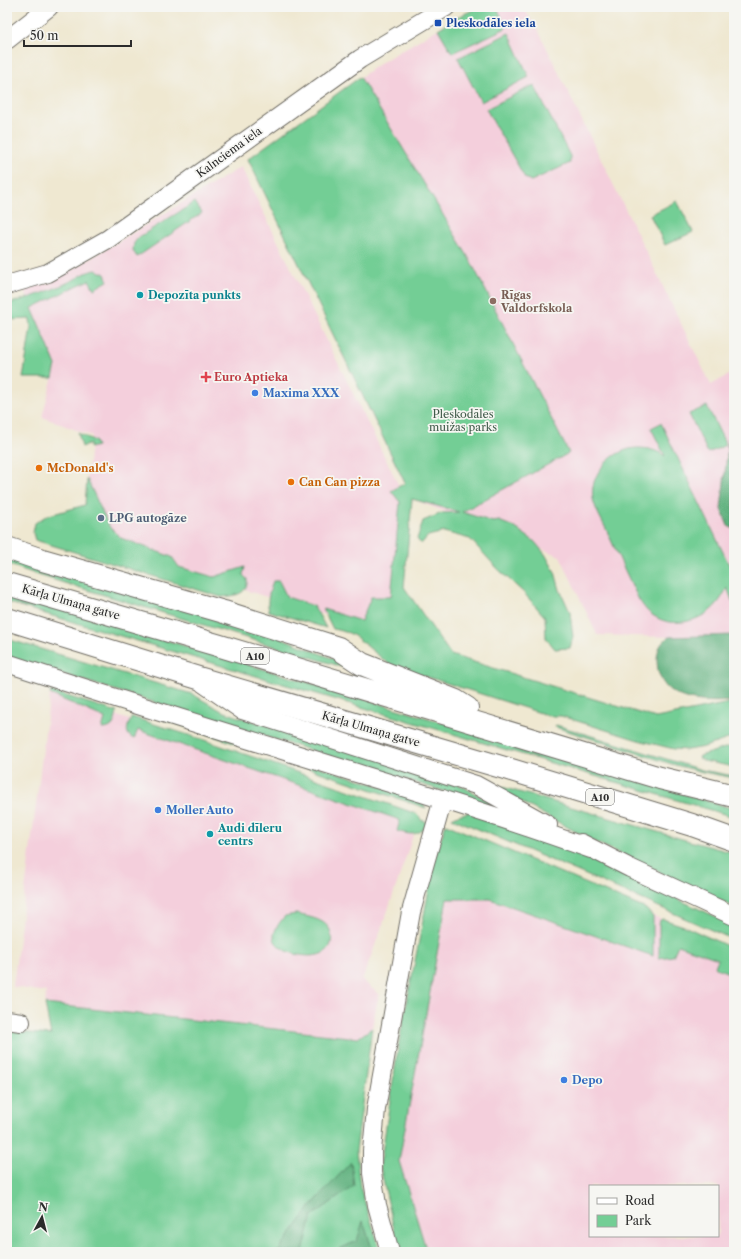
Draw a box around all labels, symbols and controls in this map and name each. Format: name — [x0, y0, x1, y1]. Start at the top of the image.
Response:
place label: Pleskodāles iela — [446, 16, 536, 30]
marker: Pleskodāles iela — [433, 18, 443, 28]
scale bar — [24, 22, 131, 48]
text: 50 m — [30, 28, 59, 43]
street label: Kalnciema iela — [194, 124, 265, 180]
place label: Depozīta punkts — [148, 288, 241, 302]
place label: Rīgas Valdorfskola — [500, 288, 573, 315]
marker: Depozīta punkts — [135, 290, 145, 300]
marker: Rīgas Valdorfskola — [488, 296, 498, 306]
place label: Euro Aptieka — [214, 370, 289, 384]
marker: Euro Aptieka — [201, 372, 211, 382]
place label: Maxima XXX — [263, 386, 340, 400]
marker: Maxima XXX — [250, 388, 260, 398]
park label: Pleskodāles muižas parks — [429, 407, 497, 434]
place label: McDonald's — [47, 461, 114, 475]
marker: McDonald's — [34, 463, 44, 473]
place label: Can Can pizza — [299, 475, 381, 489]
marker: Can Can pizza — [286, 477, 296, 487]
place label: LPG autogāze — [109, 511, 187, 525]
marker: LPG autogāze — [96, 513, 106, 523]
street label: Kārļa Ulmaņa gatve — [20, 581, 122, 623]
road number: A10 — [241, 648, 269, 664]
street label: Kārļa Ulmaņa gatve — [320, 708, 422, 750]
road number: A10 — [586, 789, 614, 805]
place label: Moller Auto — [166, 803, 233, 817]
marker: Moller Auto — [153, 805, 163, 815]
place label: Audi dīleru centrs — [217, 821, 283, 848]
marker: Audi dīleru centrs — [205, 829, 215, 839]
place label: Depo — [572, 1073, 603, 1087]
marker: Depo — [559, 1075, 569, 1085]
legend — [589, 1185, 719, 1237]
text: Road — [625, 1193, 655, 1208]
north arrow — [22, 1197, 62, 1237]
text: N — [38, 1200, 49, 1215]
text: Park — [625, 1213, 652, 1228]

